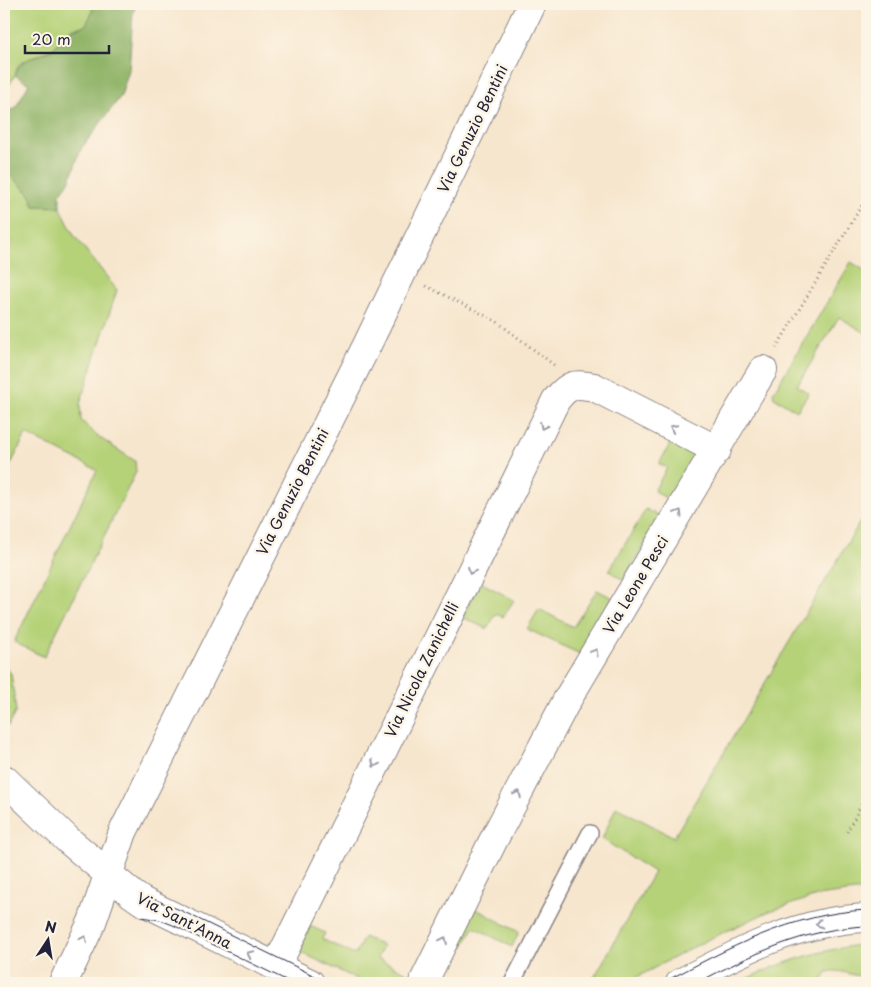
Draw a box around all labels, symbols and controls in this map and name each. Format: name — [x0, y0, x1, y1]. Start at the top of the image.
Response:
scale bar — [25, 22, 109, 54]
text: 20 m — [32, 27, 71, 50]
street label: Via Genuzio Bentini — [431, 60, 513, 196]
one-way arrow — [539, 421, 549, 430]
street label: Via Genuzio Bentini — [250, 424, 334, 559]
one-way arrow — [669, 424, 678, 434]
one-way arrow — [673, 509, 683, 518]
street label: Via Leone Pesci — [596, 531, 673, 638]
one-way arrow — [467, 566, 477, 575]
street label: Via Nicola Zanichelli — [378, 598, 464, 741]
one-way arrow — [589, 648, 599, 657]
one-way arrow — [371, 759, 382, 768]
one-way arrow — [512, 791, 522, 800]
street label: Via Sant'Anna — [133, 886, 237, 954]
north arrow — [22, 914, 72, 964]
text: N — [43, 915, 58, 938]
one-way arrow — [815, 918, 824, 929]
one-way arrow — [78, 935, 88, 944]
one-way arrow — [438, 936, 448, 945]
one-way arrow — [246, 950, 255, 960]

